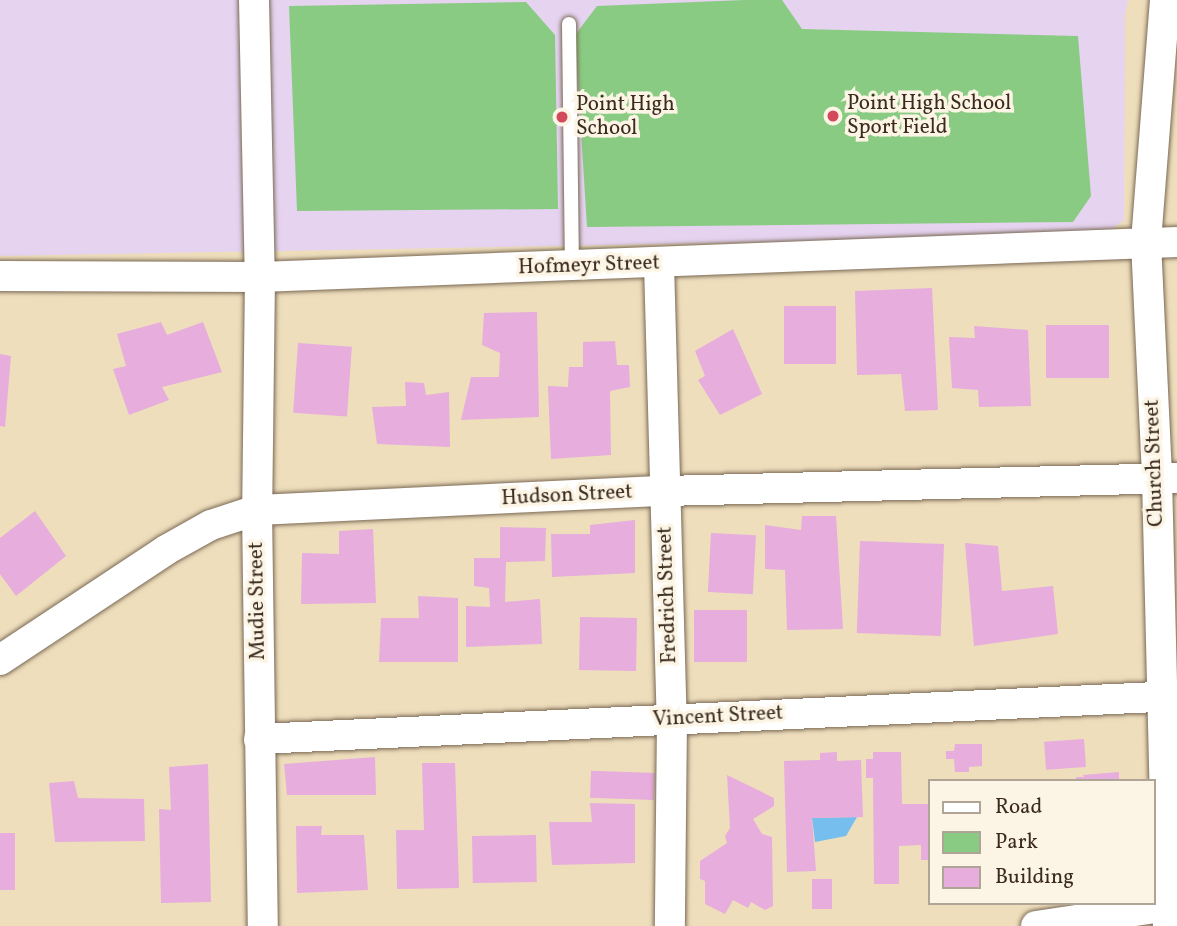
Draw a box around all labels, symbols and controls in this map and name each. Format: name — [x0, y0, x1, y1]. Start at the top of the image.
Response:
place label: Point High School Sport Field — [847, 91, 1011, 141]
place label: Point High School — [576, 92, 675, 142]
marker: Point High School Sport Field — [825, 108, 841, 124]
marker: Point High School — [554, 109, 570, 125]
street label: Hofmeyr Street — [518, 251, 660, 281]
street label: Church Street — [1140, 399, 1170, 527]
street label: Hudson Street — [501, 480, 633, 512]
street label: Fredrich Street — [653, 526, 683, 664]
street label: Mudie Street — [244, 542, 272, 660]
street label: Vincent Street — [652, 701, 784, 733]
legend — [928, 779, 1156, 905]
text: Road — [995, 793, 1042, 822]
text: Park — [995, 828, 1038, 857]
text: Building — [995, 863, 1074, 892]

